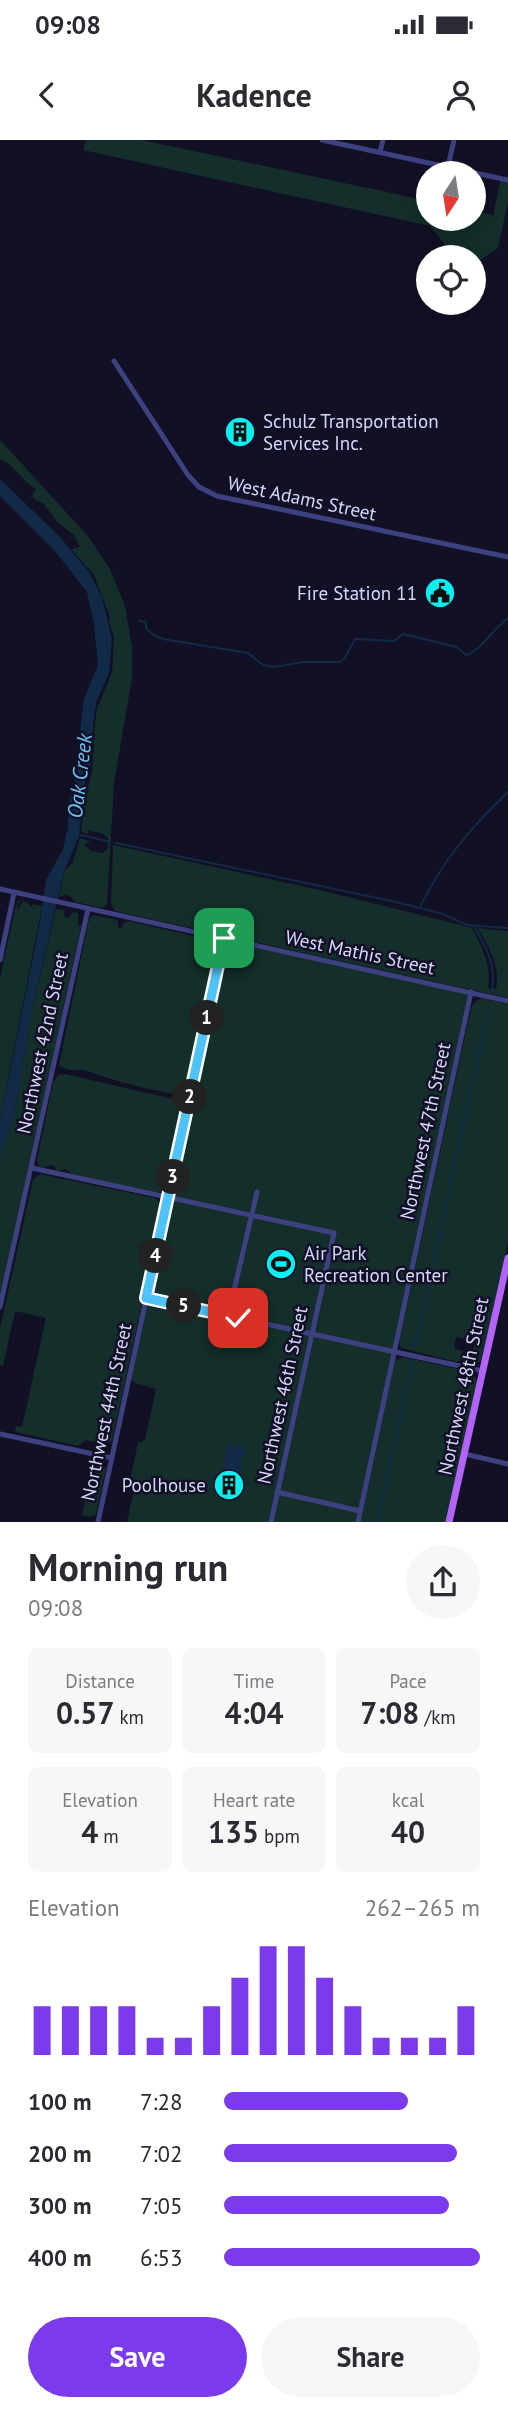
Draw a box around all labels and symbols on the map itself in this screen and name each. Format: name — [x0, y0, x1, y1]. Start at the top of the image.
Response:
north arrow — [416, 161, 486, 231]
place label: Schulz Transportation Services Inc. — [263, 409, 439, 455]
building icon: Schulz Transportation Services Inc. — [223, 415, 257, 449]
street label: West Adams Street — [226, 471, 379, 526]
public building icon: Fire Station 11 — [423, 576, 457, 610]
place label: Fire Station 11 — [297, 581, 417, 605]
water label: Oak Creek — [61, 731, 98, 820]
pin — [194, 908, 254, 968]
street label: West Mathis Street — [283, 924, 437, 980]
street label: Northwest 42nd Street — [11, 950, 73, 1136]
pin: 1 — [190, 1000, 224, 1036]
street label: Northwest 47th Street — [395, 1040, 456, 1222]
pin: 2 — [172, 1080, 208, 1114]
pin: 3 — [156, 1160, 190, 1194]
pin: 4 — [138, 1238, 174, 1274]
place label: Air Park Recreation Center — [304, 1241, 448, 1287]
sports icon: Air Park Recreation Center — [264, 1247, 298, 1281]
pin: 5 — [166, 1288, 202, 1324]
pin — [208, 1288, 268, 1348]
street label: Northwest 48th Street — [432, 1294, 494, 1477]
street label: Northwest 46th Street — [251, 1303, 313, 1486]
street label: Northwest 44th Street — [75, 1320, 137, 1503]
building icon: Poolhouse — [212, 1468, 246, 1502]
place label: Poolhouse — [122, 1473, 206, 1497]

